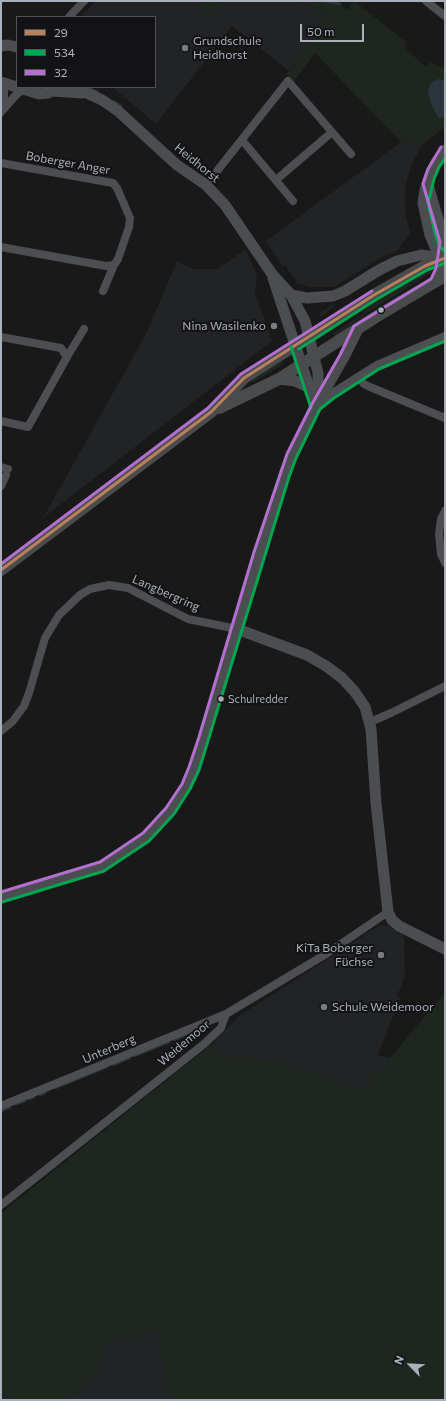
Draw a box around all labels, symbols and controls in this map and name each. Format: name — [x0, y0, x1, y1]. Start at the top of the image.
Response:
legend — [16, 16, 156, 88]
scale bar — [302, 16, 366, 42]
text: 50 m — [307, 24, 335, 38]
text: 29 — [54, 25, 68, 39]
place label: Grundschule Heidhorst — [193, 34, 261, 62]
marker: Grundschule Heidhorst — [180, 43, 190, 53]
text: 534 — [54, 45, 75, 59]
text: 32 — [54, 65, 67, 79]
street label: Heidhorst — [171, 140, 223, 186]
street label: Boberger Anger — [25, 148, 111, 178]
unlabelled marker — [376, 305, 386, 315]
place label: Nina Wasilenko — [182, 319, 266, 333]
marker: Nina Wasilenko — [269, 321, 279, 331]
street label: Langbergring — [130, 572, 202, 614]
place label: Schulredder — [228, 692, 288, 706]
marker: Schulredder — [216, 694, 226, 704]
place label: KiTa Boberger Füchse — [296, 941, 373, 969]
marker: KiTa Boberger Füchse — [376, 950, 386, 960]
place label: Schule Weidemoor — [332, 1000, 434, 1014]
marker: Schule Weidemoor — [319, 1002, 329, 1012]
street label: Weidemoor — [155, 1017, 213, 1069]
street label: Unterberg — [80, 1031, 138, 1067]
north arrow — [390, 1345, 430, 1385]
text: N — [391, 1354, 406, 1366]

